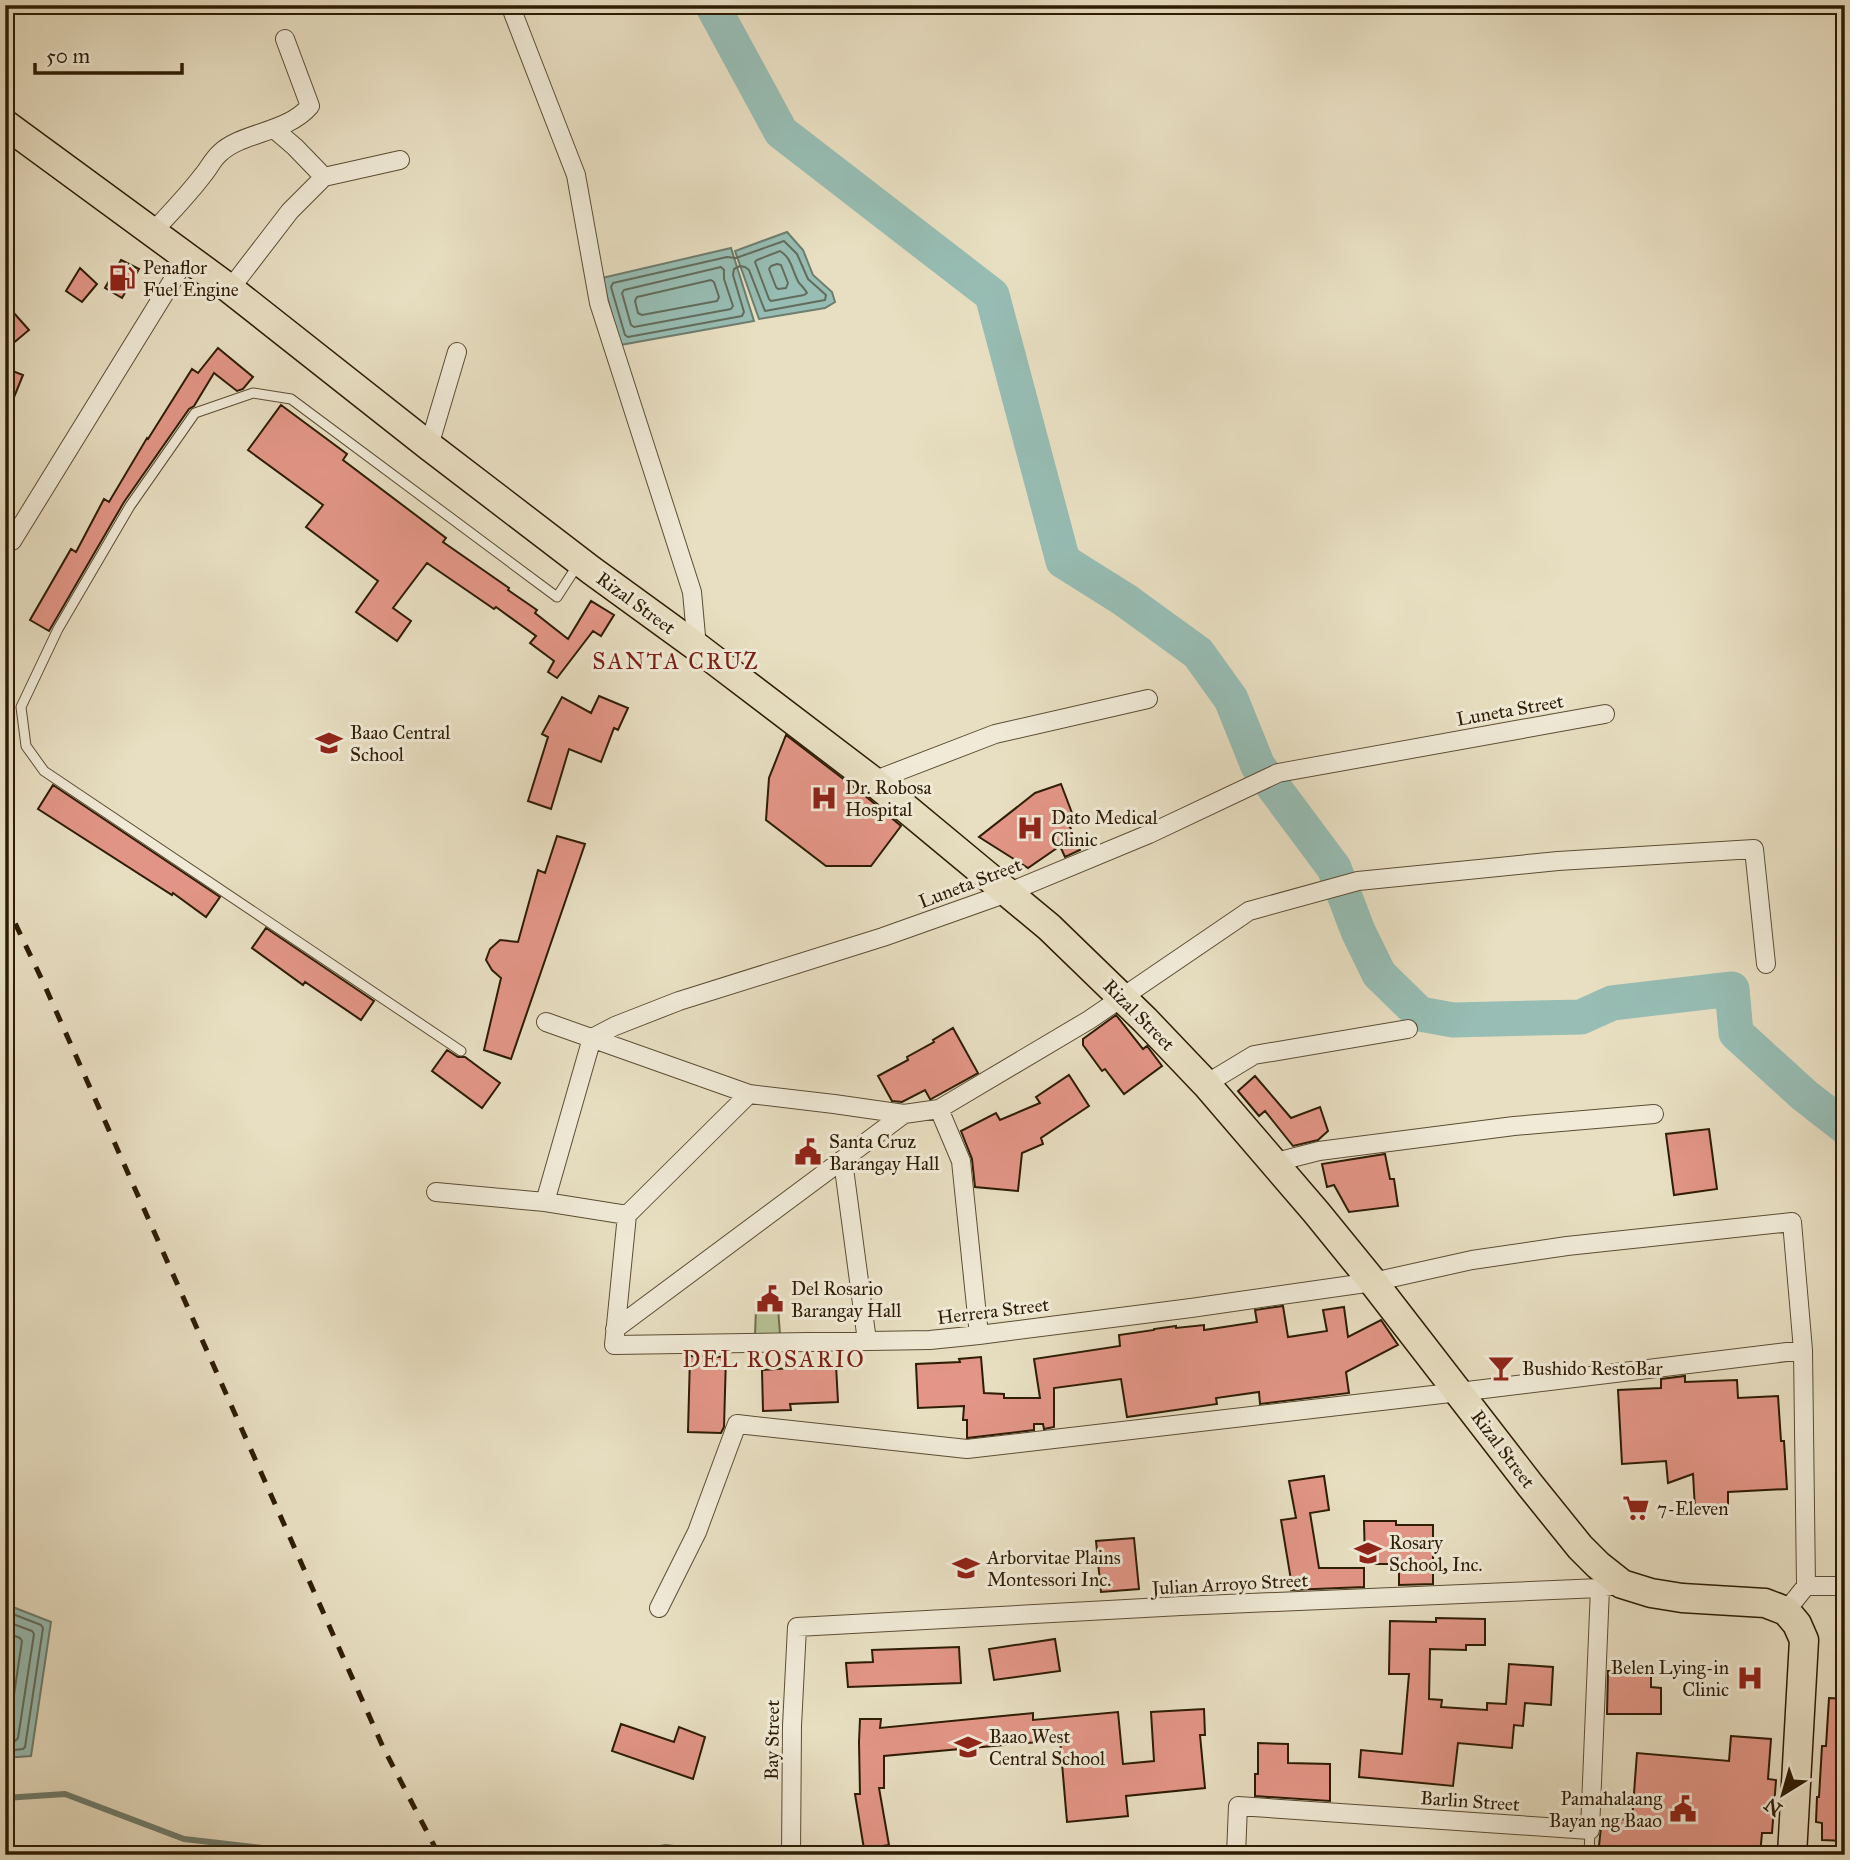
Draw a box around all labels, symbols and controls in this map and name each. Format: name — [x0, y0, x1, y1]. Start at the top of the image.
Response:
scale bar — [35, 32, 182, 76]
text: 50 m — [46, 43, 91, 69]
place label: Penaflor Fuel Engine — [143, 256, 239, 302]
fuel station icon: Penaflor Fuel Engine — [107, 263, 137, 293]
street label: Rizal Street — [592, 567, 680, 639]
district label: SANTA CRUZ — [592, 647, 760, 675]
street label: Luneta Street — [1455, 689, 1566, 731]
place label: Baao Central School — [350, 721, 451, 766]
school or university icon: Baao Central School — [314, 728, 344, 758]
place label: Dr. Robosa Hospital — [845, 776, 933, 821]
hospital icon: Dr. Robosa Hospital — [809, 783, 839, 813]
place label: Dato Medical Clinic — [1051, 806, 1159, 851]
hospital icon: Dato Medical Clinic — [1015, 813, 1045, 843]
street label: Luneta Street — [915, 853, 1025, 913]
street label: Rizal Street — [1098, 974, 1180, 1056]
place label: Santa Cruz Barangay Hall — [829, 1130, 940, 1176]
public building icon: Santa Cruz Barangay Hall — [793, 1137, 823, 1167]
place label: Del Rosario Barangay Hall — [791, 1277, 902, 1323]
public building icon: Del Rosario Barangay Hall — [755, 1284, 785, 1314]
street label: Herrera Street — [936, 1293, 1051, 1329]
district label: DEL ROSARIO — [682, 1345, 866, 1373]
bar icon: Bushido RestoBar — [1486, 1353, 1516, 1383]
place label: Bushido RestoBar — [1522, 1357, 1664, 1380]
street label: Rizal Street — [1466, 1405, 1540, 1493]
supermarket icon: 7-Eleven — [1621, 1493, 1651, 1523]
place label: 7-Eleven — [1657, 1497, 1729, 1520]
place label: Rosary School, Inc. — [1389, 1531, 1482, 1576]
school or university icon: Rosary School, Inc. — [1353, 1538, 1383, 1568]
place label: Arborvitae Plains Montessori Inc. — [986, 1546, 1121, 1591]
school or university icon: Arborvitae Plains Montessori Inc. — [951, 1553, 981, 1583]
street label: Julian Arroyo Street — [1149, 1568, 1309, 1601]
place label: Belen Lying-in Clinic — [1611, 1656, 1729, 1701]
hospital icon: Belen Lying-in Clinic — [1735, 1663, 1765, 1693]
street label: Bay Street — [760, 1699, 784, 1780]
place label: Baao West Central School — [989, 1725, 1106, 1770]
school or university icon: Baao West Central School — [953, 1732, 983, 1762]
north arrow — [1748, 1758, 1818, 1828]
street label: Barlin Street — [1420, 1786, 1521, 1816]
place label: Pamahalaang Bayan ng Baao — [1549, 1787, 1662, 1833]
text: N — [1760, 1793, 1786, 1821]
public building icon: Pamahalaang Bayan ng Baao — [1668, 1794, 1698, 1824]

